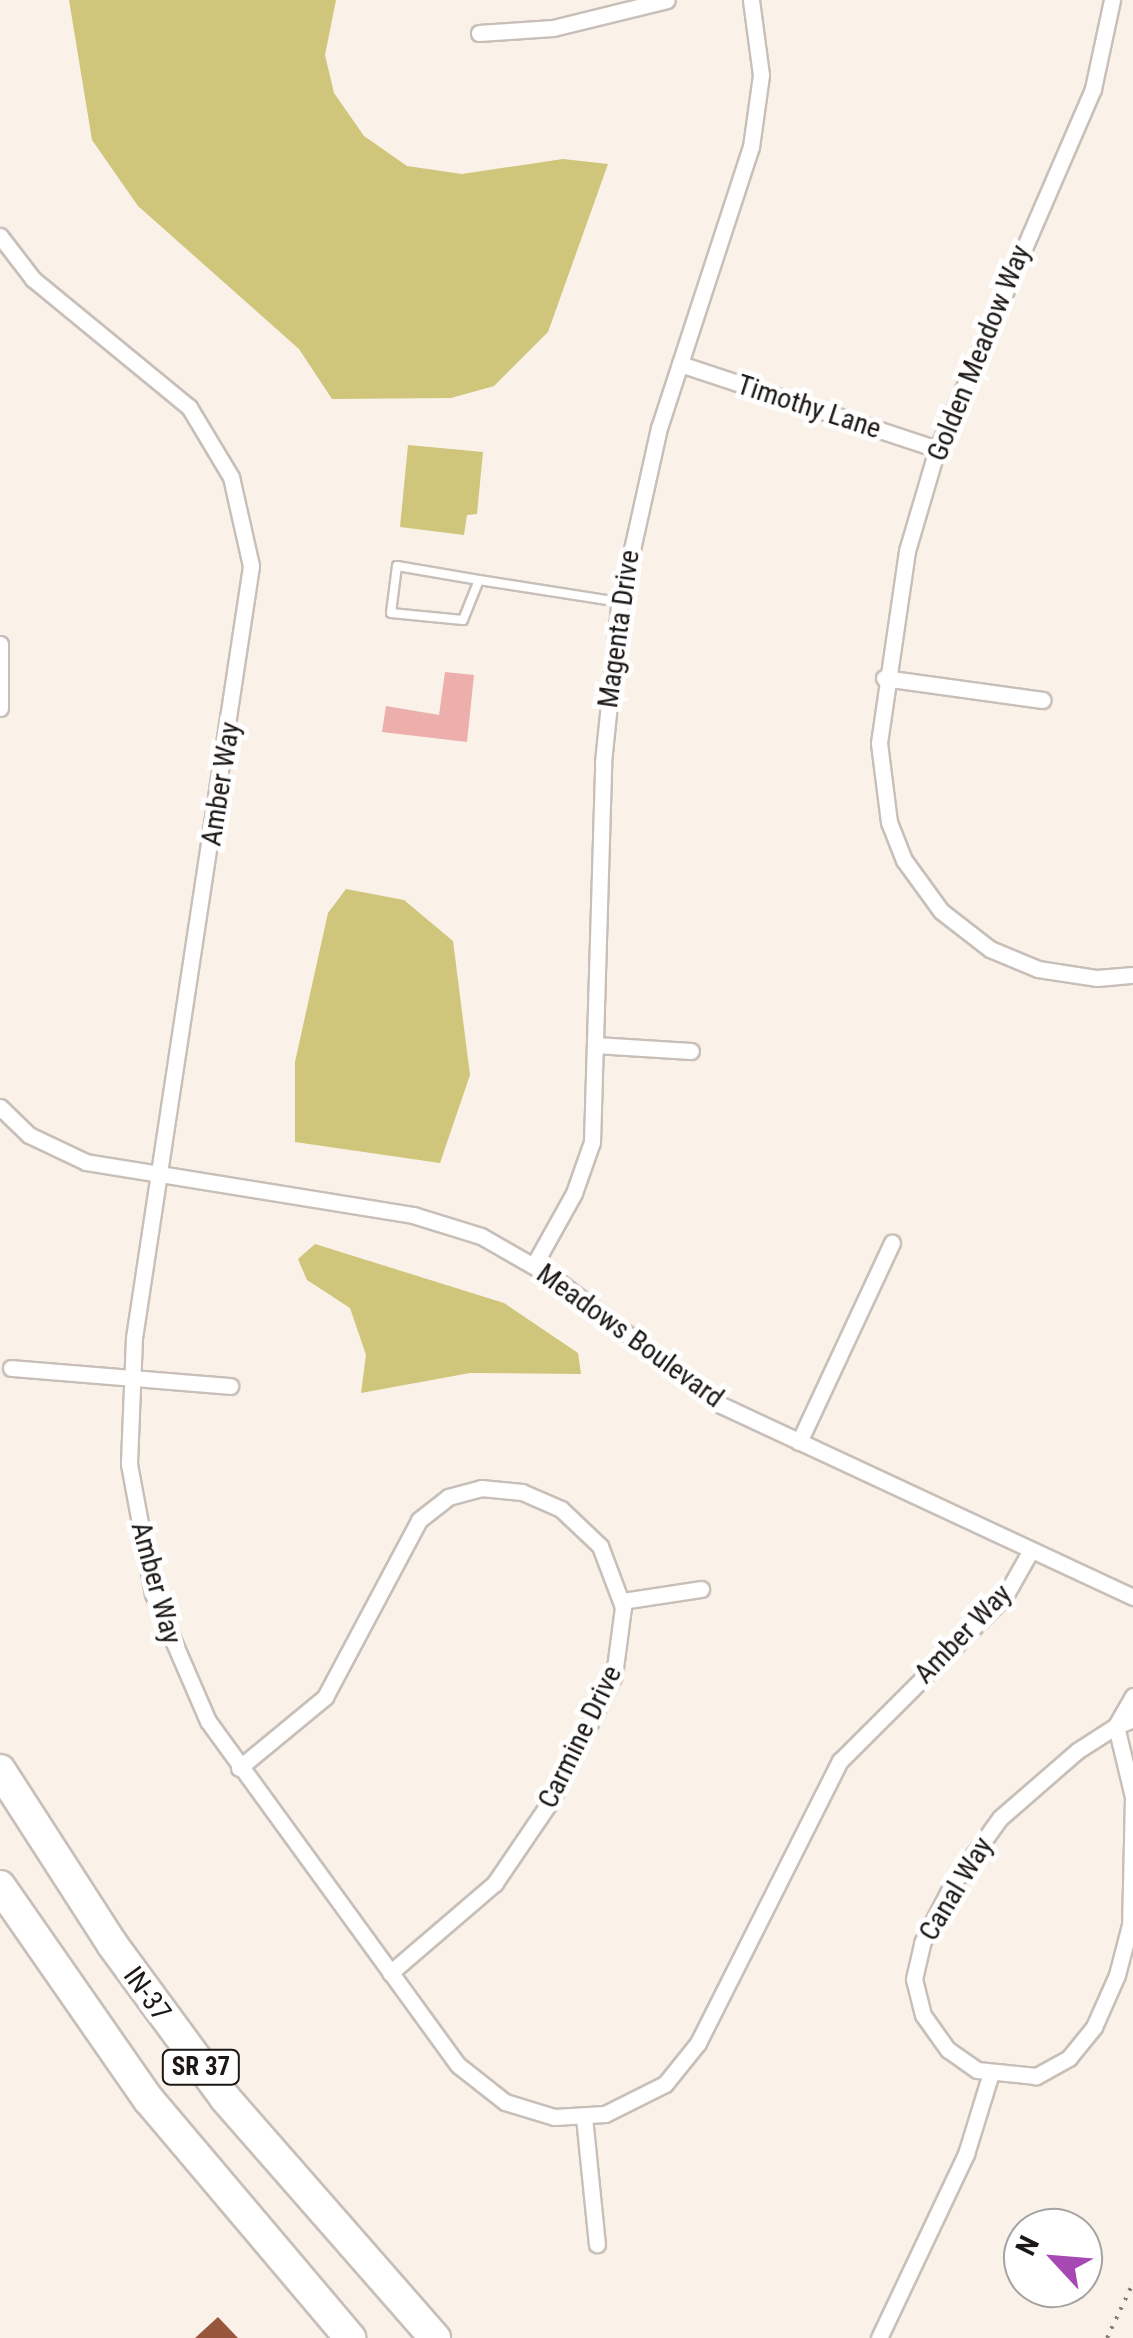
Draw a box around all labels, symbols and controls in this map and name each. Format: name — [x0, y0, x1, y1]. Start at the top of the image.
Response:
street label: Golden Meadow Way — [920, 240, 1038, 466]
street label: Timothy Lane — [733, 368, 885, 446]
street label: Magenta Drive — [591, 548, 647, 710]
street label: Amber Way — [195, 720, 247, 848]
street label: Meadows Boulevard — [530, 1257, 730, 1415]
street label: Amber Way — [124, 1518, 188, 1648]
street label: Amber Way — [908, 1577, 1018, 1691]
street label: Carmine Drive — [531, 1660, 629, 1814]
street label: Canal Way — [912, 1831, 1000, 1947]
street label: IN-37 — [116, 1960, 178, 2028]
road number: SR 37 — [161, 2047, 241, 2087]
north arrow — [1003, 2208, 1103, 2308]
text: N — [1009, 2231, 1046, 2260]

